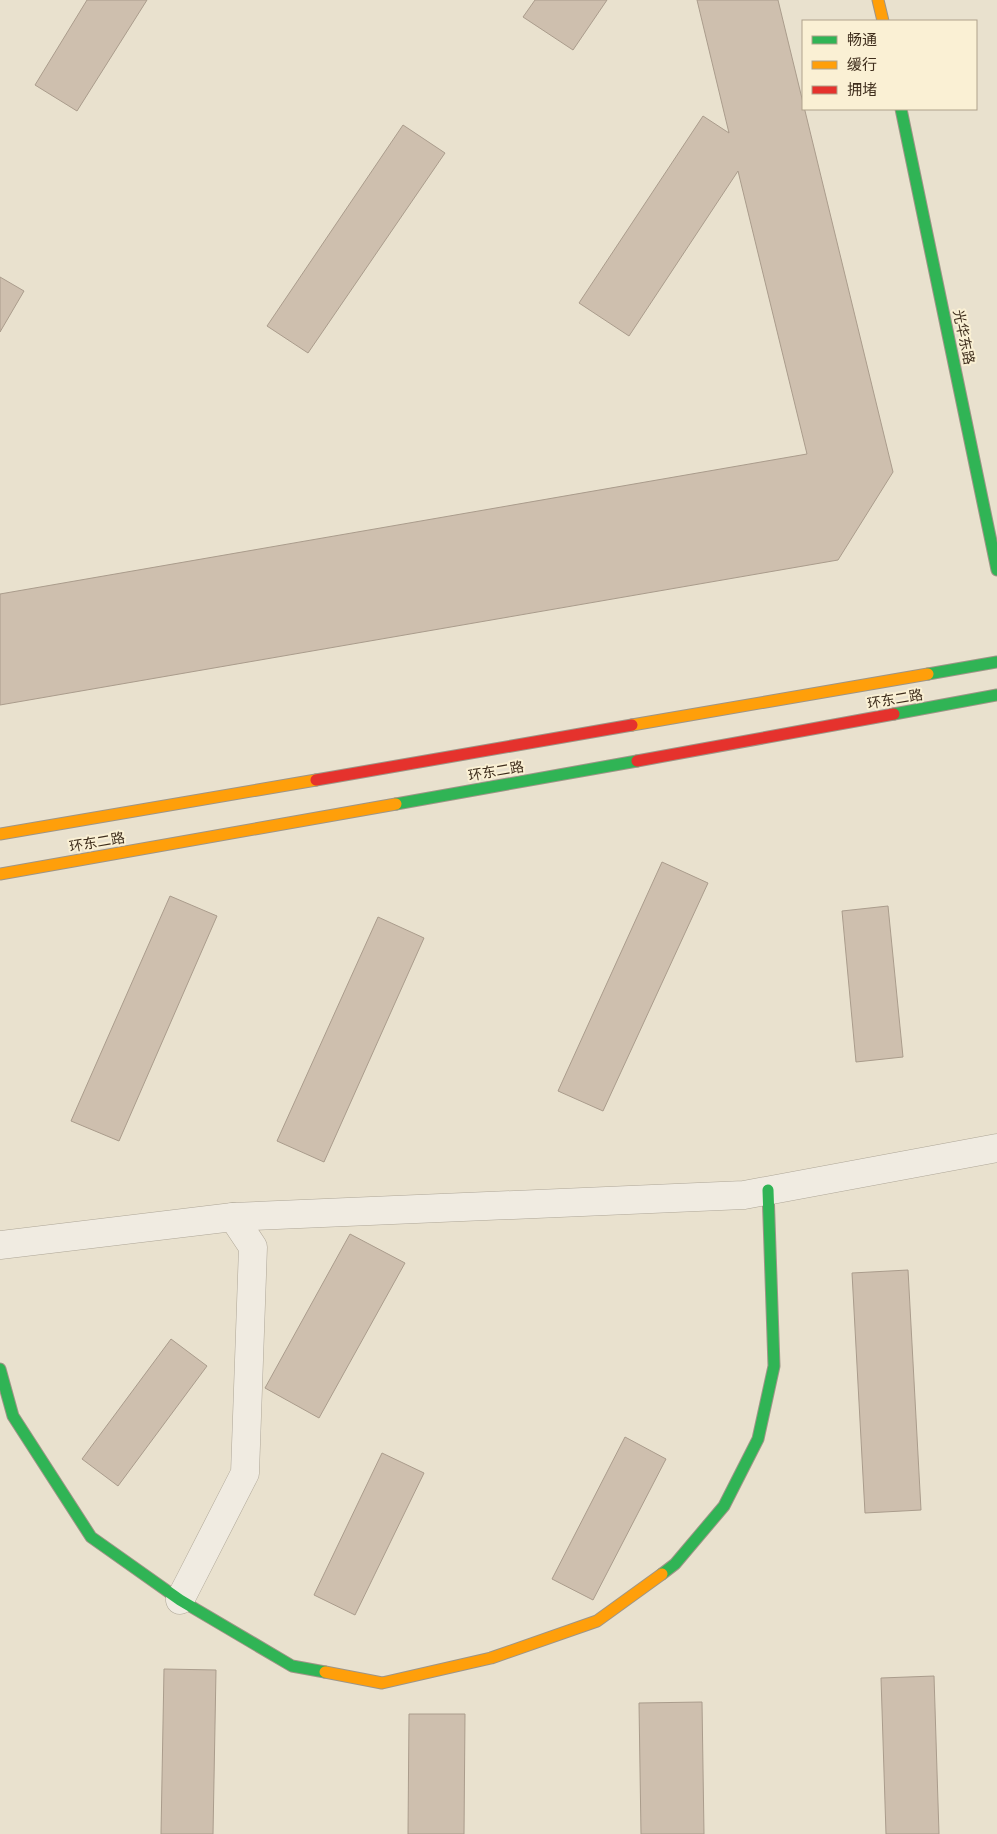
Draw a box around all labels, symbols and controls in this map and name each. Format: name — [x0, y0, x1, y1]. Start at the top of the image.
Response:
legend — [802, 20, 977, 110]
text: 畅通 — [847, 29, 877, 50]
text: 缓行 — [847, 54, 877, 75]
text: 拥堵 — [847, 79, 877, 100]
street label: 光华东路 — [948, 308, 980, 366]
street label: 环东二路 — [866, 684, 924, 714]
street label: 环东二路 — [467, 756, 525, 786]
street label: 环东二路 — [68, 827, 126, 857]

